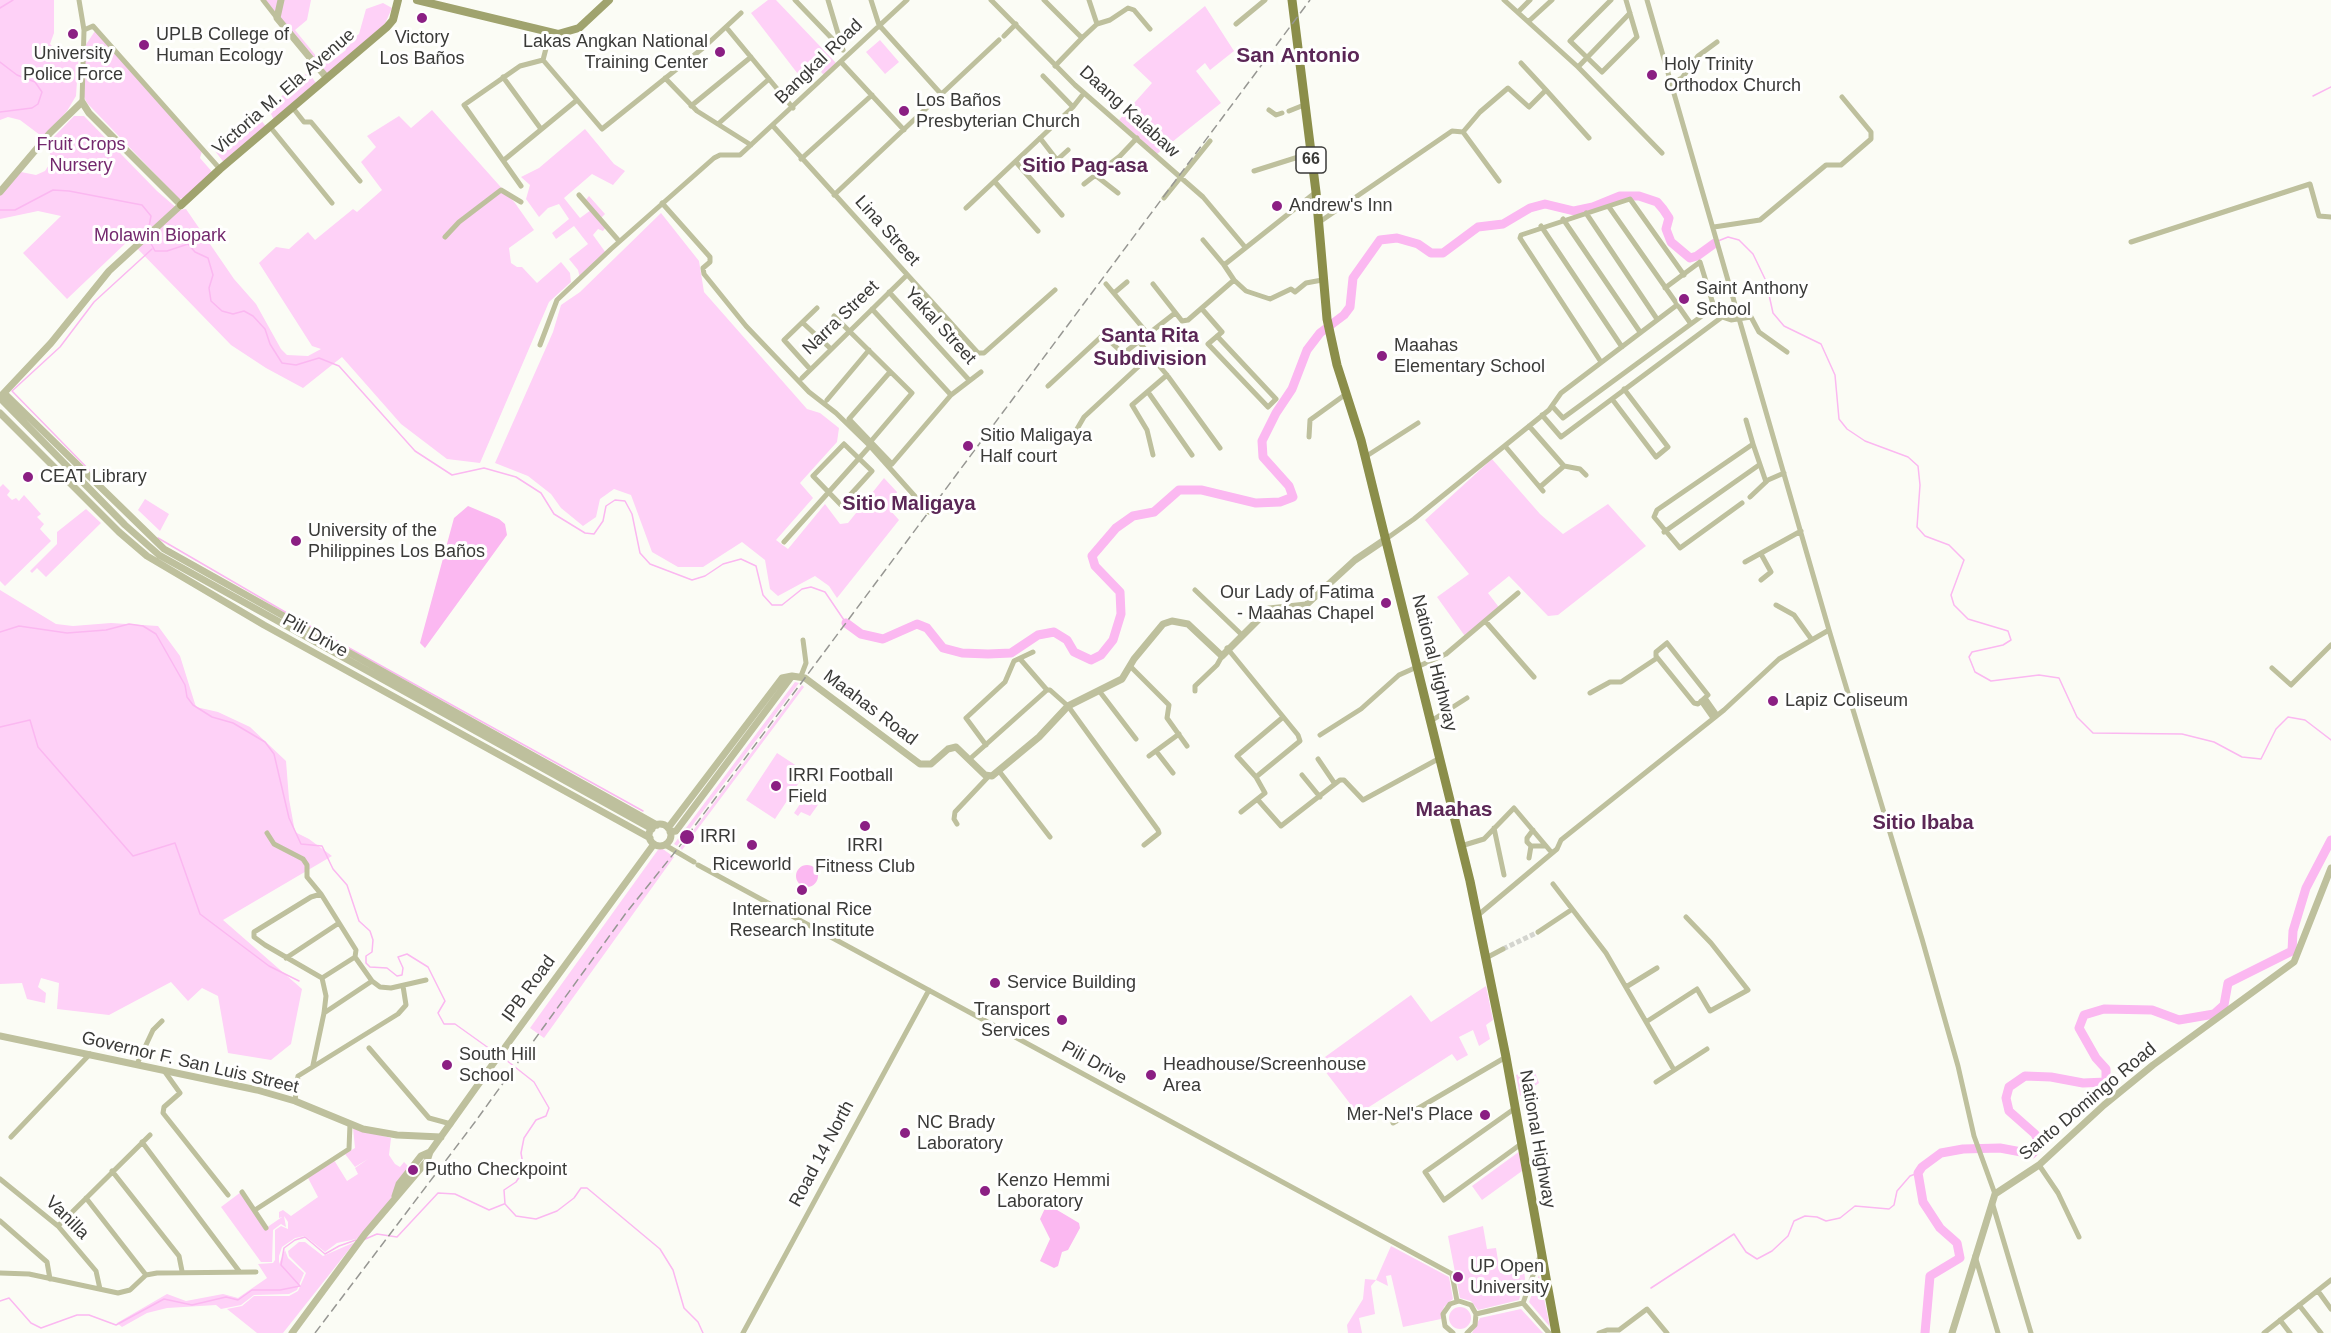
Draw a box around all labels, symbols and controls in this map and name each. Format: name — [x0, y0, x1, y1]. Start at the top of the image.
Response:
marker: Victory Los Baños — [415, 11, 429, 25]
street label: Bangkal Road — [771, 15, 867, 109]
place label: UPLB College of Human Ecology — [156, 24, 289, 66]
street label: Victoria M. Ela Avenue — [208, 24, 360, 160]
marker: University Police Force — [66, 27, 80, 41]
place label: Victory Los Baños — [379, 27, 465, 70]
place label: Lakas Angkan National Training Center — [523, 31, 708, 74]
marker: UPLB College of Human Ecology — [137, 38, 151, 52]
place label: University Police Force — [23, 43, 123, 86]
district label: San Antonio — [1236, 43, 1360, 69]
marker: Lakas Angkan National Training Center — [713, 45, 727, 59]
place label: Holy Trinity Orthodox Church — [1664, 54, 1801, 97]
street label: Daang Kalabaw — [1075, 61, 1183, 163]
marker: Holy Trinity Orthodox Church — [1645, 68, 1659, 82]
place label: Los Baños Presbyterian Church — [916, 90, 1080, 132]
marker: Los Baños Presbyterian Church — [897, 104, 911, 118]
park label: Fruit Crops Nursery — [36, 134, 126, 176]
road number: 66 — [1296, 147, 1326, 173]
district label: Sitio Pag-asa — [1022, 154, 1148, 178]
street label: Lina Street — [850, 191, 924, 271]
place label: Andrew's Inn — [1289, 195, 1392, 217]
marker: Andrew's Inn — [1270, 199, 1284, 213]
park label: Molawin Biopark — [94, 225, 226, 247]
street label: Narra Street — [798, 276, 884, 360]
place label: Saint Anthony School — [1696, 278, 1808, 320]
street label: Yakal Street — [900, 283, 980, 369]
marker: Saint Anthony School — [1677, 292, 1691, 306]
district label: Santa Rita Subdivision — [1093, 324, 1207, 371]
place label: Maahas Elementary School — [1394, 335, 1545, 378]
marker: Maahas Elementary School — [1375, 349, 1389, 363]
place label: Sitio Maligaya Half court — [980, 425, 1092, 468]
marker: Sitio Maligaya Half court — [961, 439, 975, 453]
place label: CEAT Library — [40, 466, 147, 488]
marker: CEAT Library — [21, 470, 35, 484]
district label: Sitio Maligaya — [842, 492, 976, 516]
place label: University of the Philippines Los Baños — [308, 520, 485, 562]
marker: University of the Philippines Los Baños — [289, 534, 303, 548]
place label: Our Lady of Fatima - Maahas Chapel — [1220, 582, 1374, 624]
street label: National Highway — [1407, 592, 1461, 734]
marker: Our Lady of Fatima - Maahas Chapel — [1379, 596, 1393, 610]
street label: Pili Drive — [279, 609, 351, 663]
street label: Maahas Road — [819, 666, 921, 750]
place label: Lapiz Coliseum — [1785, 690, 1908, 712]
marker: Lapiz Coliseum — [1766, 694, 1780, 708]
place label: IRRI Football Field — [788, 765, 893, 808]
marker: IRRI Football Field — [769, 779, 783, 793]
district label: Maahas — [1415, 797, 1493, 823]
district label: Sitio Ibaba — [1872, 811, 1974, 835]
marker: IRRI Fitness Club — [858, 819, 872, 833]
place label: IRRI — [700, 826, 736, 848]
marker: IRRI — [678, 828, 696, 846]
place label: IRRI Fitness Club — [815, 835, 915, 878]
marker: Riceworld — [745, 838, 759, 852]
place label: Riceworld — [712, 854, 792, 876]
marker: International Rice Research Institute — [795, 883, 809, 897]
place label: International Rice Research Institute — [729, 899, 875, 942]
street label: IPB Road — [498, 951, 560, 1027]
place label: Service Building — [1007, 972, 1136, 994]
marker: Service Building — [988, 976, 1002, 990]
place label: Transport Services — [974, 999, 1050, 1042]
marker: Transport Services — [1055, 1013, 1069, 1027]
street label: Governor F. San Luis Street — [79, 1027, 301, 1099]
street label: Pili Drive — [1058, 1036, 1130, 1090]
street label: Santo Domingo Road — [2015, 1038, 2161, 1166]
place label: South Hill School — [459, 1044, 536, 1086]
place label: Headhouse/Screenhouse Area — [1163, 1054, 1366, 1096]
marker: South Hill School — [440, 1058, 454, 1072]
marker: Headhouse/Screenhouse Area — [1144, 1068, 1158, 1082]
street label: National Highway — [1514, 1068, 1560, 1210]
street label: Road 14 North — [785, 1097, 859, 1211]
place label: Mer-Nel's Place — [1347, 1104, 1473, 1126]
marker: Mer-Nel's Place — [1478, 1108, 1492, 1122]
place label: NC Brady Laboratory — [917, 1112, 1003, 1154]
marker: NC Brady Laboratory — [898, 1126, 912, 1140]
place label: Putho Checkpoint — [425, 1159, 567, 1181]
marker: Putho Checkpoint — [406, 1163, 420, 1177]
place label: Kenzo Hemmi Laboratory — [997, 1170, 1110, 1212]
marker: Kenzo Hemmi Laboratory — [978, 1184, 992, 1198]
street label: Vanilla — [41, 1192, 93, 1244]
place label: UP Open University — [1470, 1256, 1549, 1298]
marker: UP Open University — [1451, 1270, 1465, 1284]

